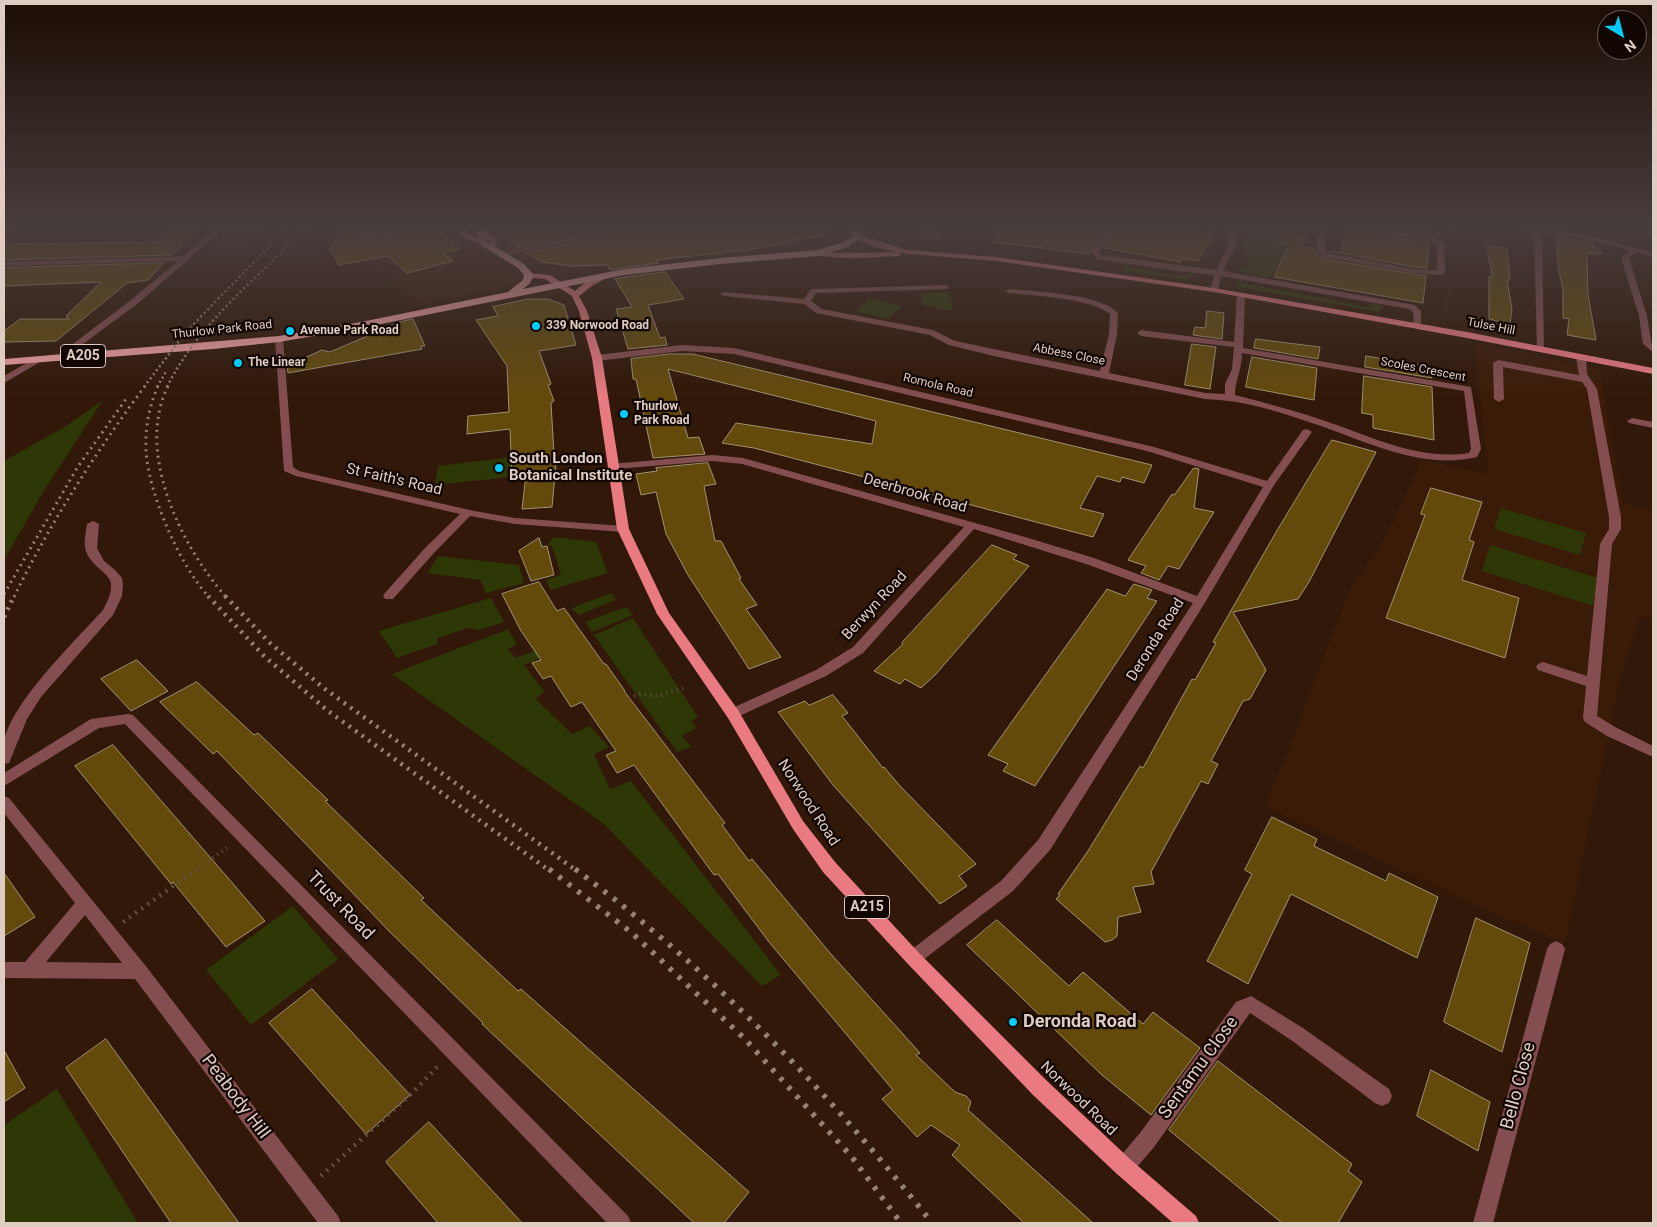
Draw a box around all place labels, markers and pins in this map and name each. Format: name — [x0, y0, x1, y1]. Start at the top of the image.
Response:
place label: 339 Norwood Road — [546, 319, 649, 333]
marker: 339 Norwood Road — [530, 320, 542, 332]
place label: Avenue Park Road — [300, 324, 399, 338]
marker: Avenue Park Road — [284, 325, 296, 337]
place label: The Linear — [248, 356, 305, 370]
marker: The Linear — [232, 357, 244, 369]
place label: Thurlow Park Road — [634, 400, 690, 428]
marker: Thurlow Park Road — [618, 408, 630, 420]
place label: South London Botanical Institute — [509, 450, 632, 485]
marker: South London Botanical Institute — [493, 462, 505, 474]
place label: Deronda Road — [1023, 1011, 1137, 1033]
marker: Deronda Road — [1007, 1016, 1019, 1028]

